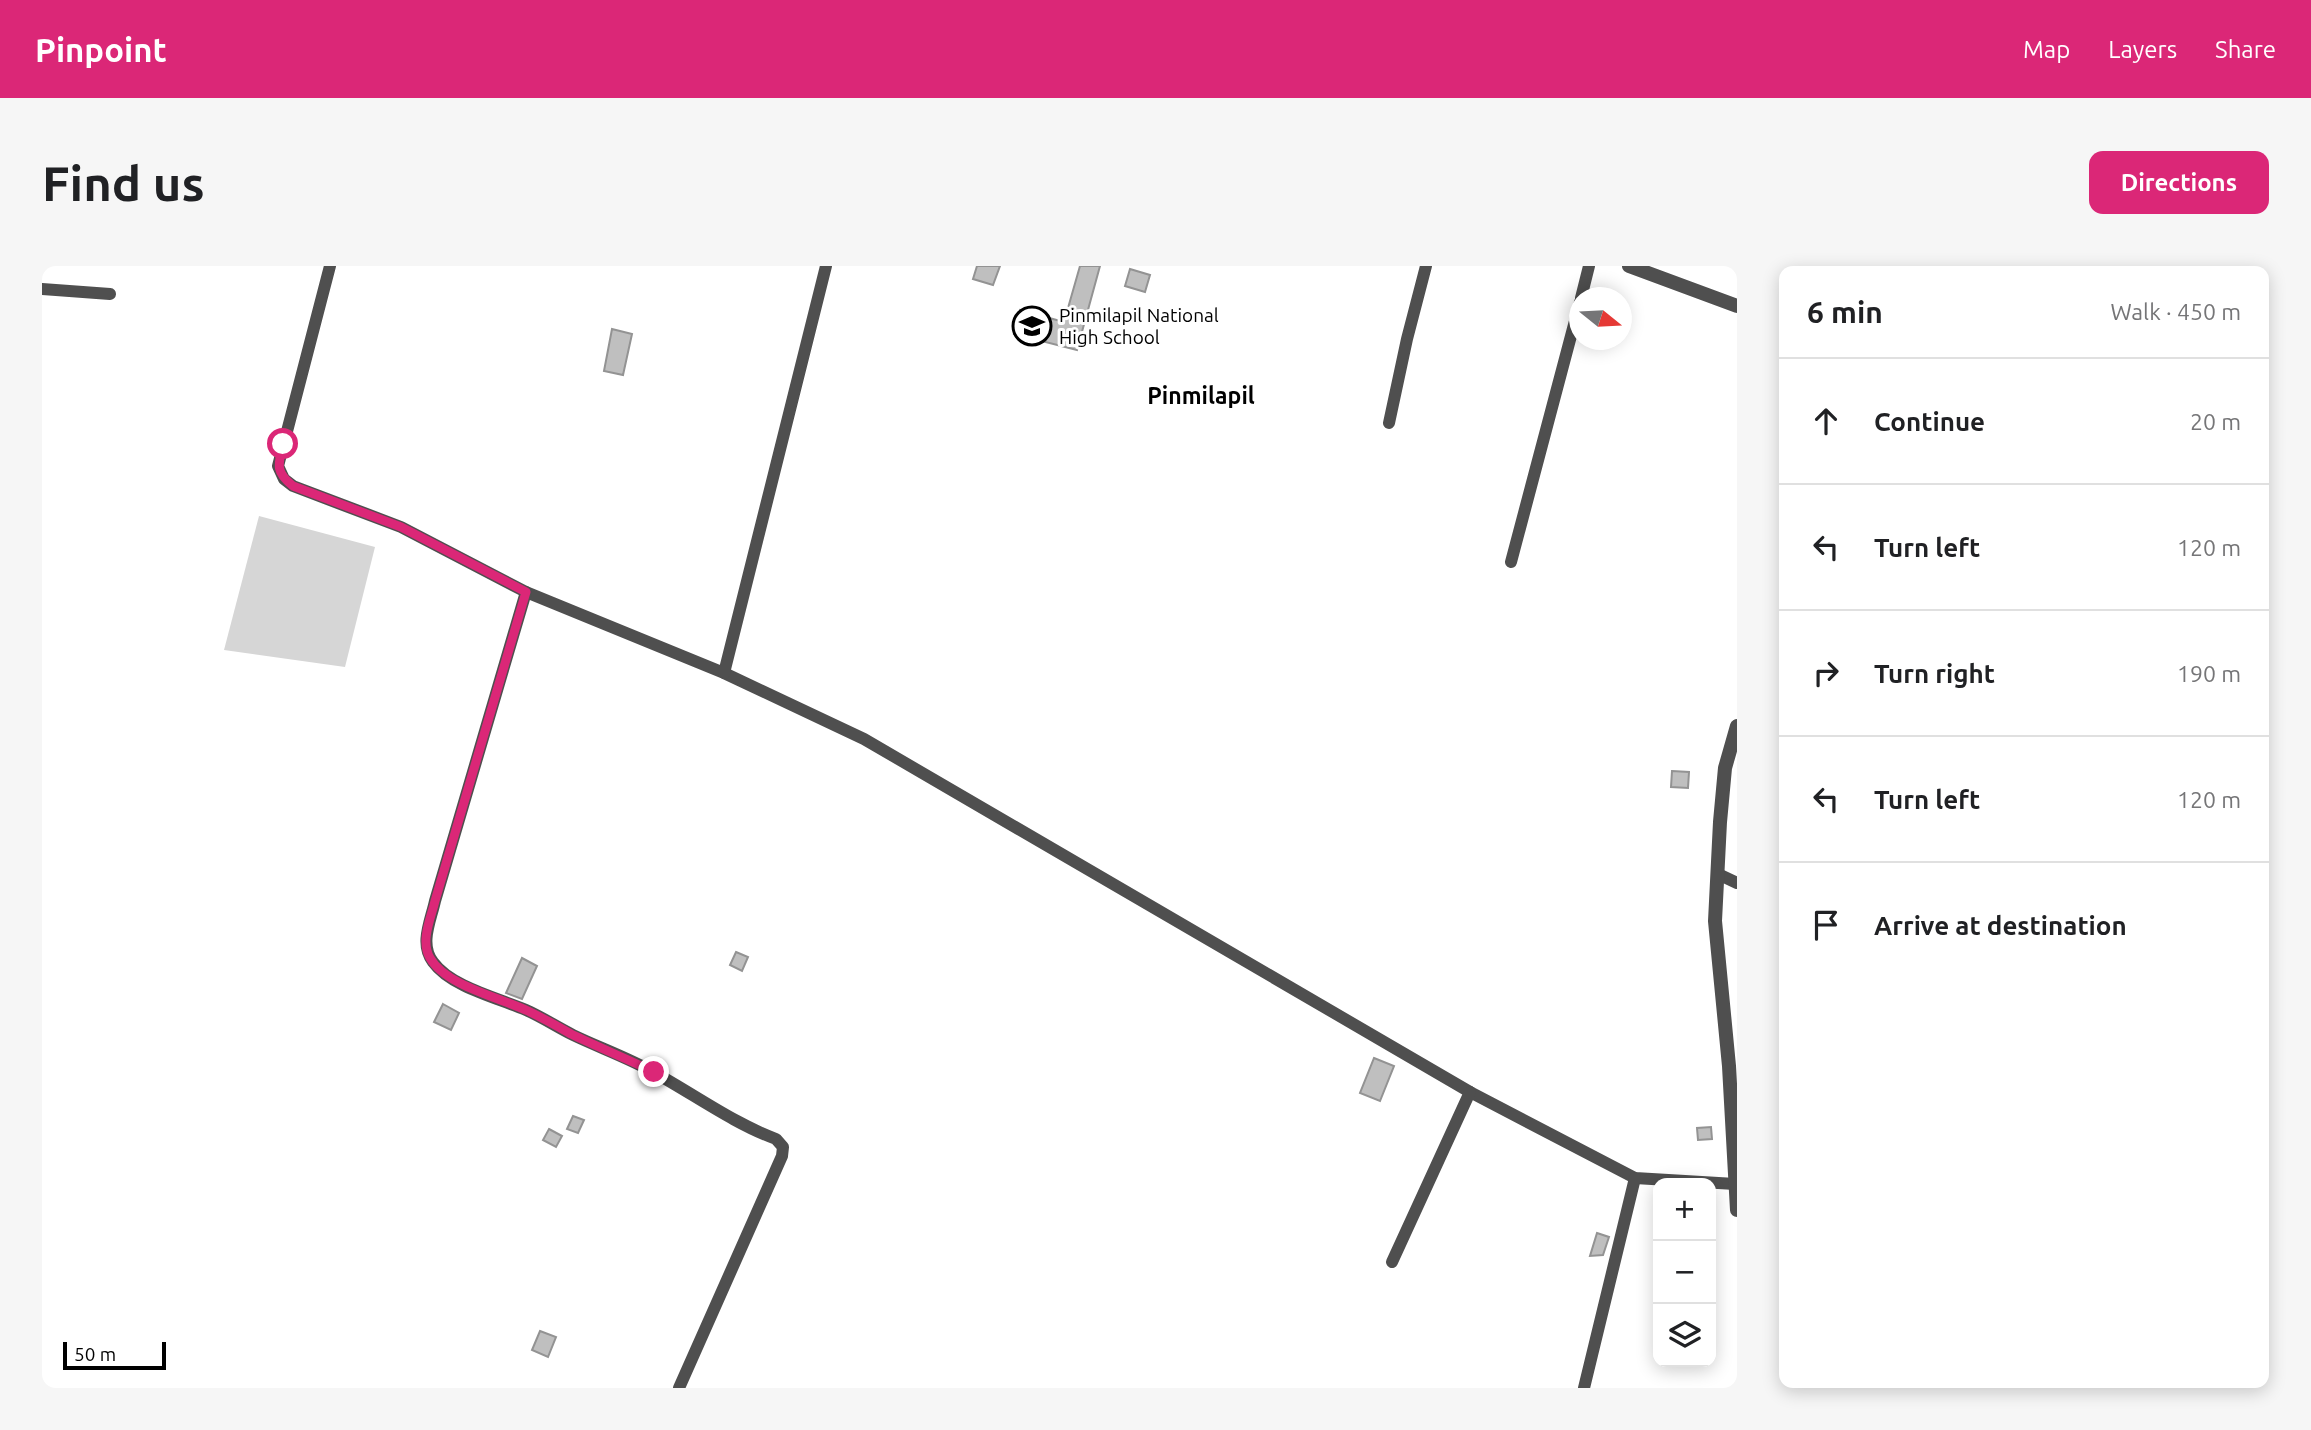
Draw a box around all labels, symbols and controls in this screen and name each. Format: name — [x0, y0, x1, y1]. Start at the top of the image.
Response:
text: Pinpoint — [35, 31, 167, 68]
text: Map — [2023, 36, 2070, 63]
text: Layers — [2108, 36, 2177, 63]
text: Share — [2215, 36, 2276, 63]
button: Directions — [2089, 151, 2269, 214]
text: Find us — [42, 155, 205, 210]
north arrow — [1569, 287, 1632, 350]
text: 6 min — [1807, 295, 1883, 329]
text: Walk · 450 m — [2110, 299, 2241, 324]
place label: Pinmilapil National High School — [1059, 304, 1219, 348]
school or university icon: Pinmilapil National High School — [1011, 305, 1053, 347]
district label: Pinmilapil — [1147, 383, 1255, 408]
icon: ahead — [1807, 402, 1845, 440]
text: Continue — [1874, 407, 1985, 436]
text: 20 m — [2190, 409, 2241, 434]
route start — [267, 428, 298, 459]
icon: left — [1807, 528, 1845, 566]
text: Turn left — [1874, 533, 1980, 562]
text: 120 m — [2177, 535, 2241, 560]
icon: right — [1807, 654, 1845, 692]
text: Turn right — [1874, 659, 1995, 688]
text: 190 m — [2177, 661, 2241, 686]
icon: left — [1807, 780, 1845, 818]
text: Turn left — [1874, 785, 1980, 814]
text: 120 m — [2177, 787, 2241, 812]
icon: arrive — [1807, 906, 1845, 944]
text: Arrive at destination — [1874, 911, 2127, 940]
route end — [638, 1056, 669, 1087]
map controls — [1653, 1178, 1716, 1367]
button: + — [1653, 1178, 1716, 1241]
button: − — [1653, 1241, 1716, 1304]
button: layers — [1653, 1304, 1716, 1367]
scale bar — [63, 1339, 166, 1371]
text: 50 m — [74, 1343, 116, 1365]

